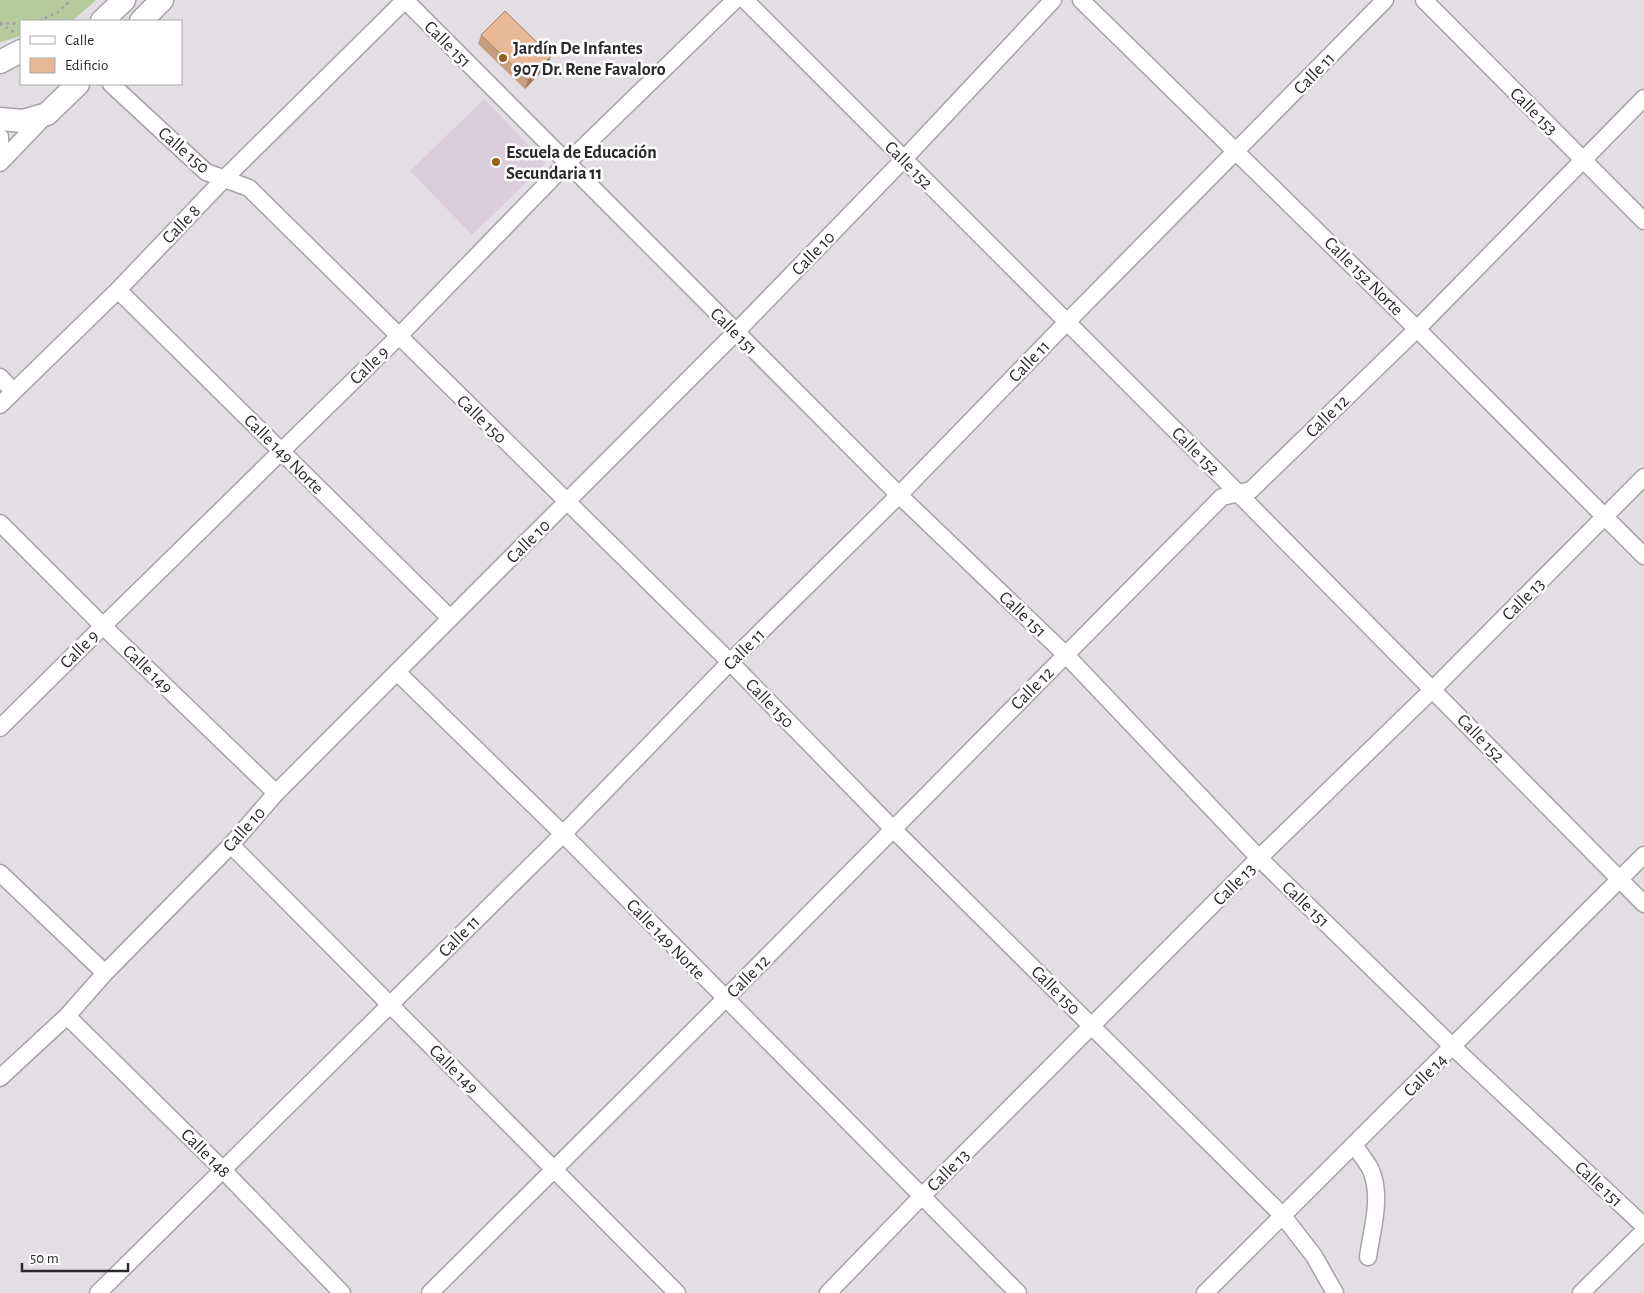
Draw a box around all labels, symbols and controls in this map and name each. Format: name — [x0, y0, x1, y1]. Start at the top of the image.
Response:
street label: Calle 151 — [421, 18, 474, 71]
legend — [20, 20, 182, 85]
text: Calle — [65, 33, 94, 48]
place label: Jardín De Infantes 907 Dr. Rene Favaloro — [513, 40, 666, 79]
street label: Calle 11 — [1291, 49, 1339, 98]
marker: Jardín De Infantes 907 Dr. Rene Favaloro — [497, 52, 509, 64]
text: Edificio — [65, 58, 108, 73]
street label: Calle 153 — [1506, 84, 1561, 139]
street label: Calle 150 — [154, 124, 212, 178]
street label: Calle 152 — [881, 138, 936, 193]
place label: Escuela de Educación Secundaria 11 — [506, 144, 657, 183]
marker: Escuela de Educación Secundaria 11 — [490, 156, 502, 168]
street label: Calle 8 — [159, 202, 204, 248]
street label: Calle 10 — [789, 228, 839, 279]
street label: Calle 152 Norte — [1321, 234, 1406, 319]
street label: Calle 151 — [707, 305, 760, 358]
street label: Calle 11 — [1006, 337, 1054, 386]
street label: Calle 9 — [347, 343, 393, 388]
street label: Calle 150 — [453, 392, 510, 447]
street label: Calle 12 — [1303, 392, 1353, 441]
street label: Calle 149 Norte — [240, 411, 327, 498]
street label: Calle 152 — [1168, 424, 1223, 479]
street label: Calle 10 — [503, 516, 554, 567]
street label: Calle 13 — [1499, 575, 1548, 624]
street label: Calle 151 — [995, 588, 1049, 641]
street label: Calle 11 — [721, 626, 769, 674]
street label: Calle 9 — [57, 627, 102, 672]
street label: Calle 149 — [119, 642, 176, 697]
street label: Calle 12 — [1008, 664, 1058, 714]
street label: Calle 150 — [742, 675, 797, 732]
street label: Calle 152 — [1453, 711, 1508, 766]
street label: Calle 10 — [220, 804, 269, 856]
street label: Calle 13 — [1210, 860, 1259, 909]
street label: Calle 151 — [1278, 878, 1332, 931]
street label: Calle 149 Norte — [623, 896, 708, 983]
street label: Calle 11 — [436, 913, 484, 961]
street label: Calle 12 — [724, 952, 774, 1002]
street label: Calle 150 — [1027, 963, 1083, 1019]
street label: Calle 149 — [425, 1042, 481, 1098]
street label: Calle 14 — [1401, 1050, 1451, 1101]
street label: Calle 148 — [177, 1126, 233, 1182]
street label: Calle 13 — [924, 1146, 973, 1195]
street label: Calle 151 — [1571, 1158, 1626, 1211]
scale bar — [22, 1240, 129, 1272]
text: 50 m — [30, 1251, 59, 1266]

